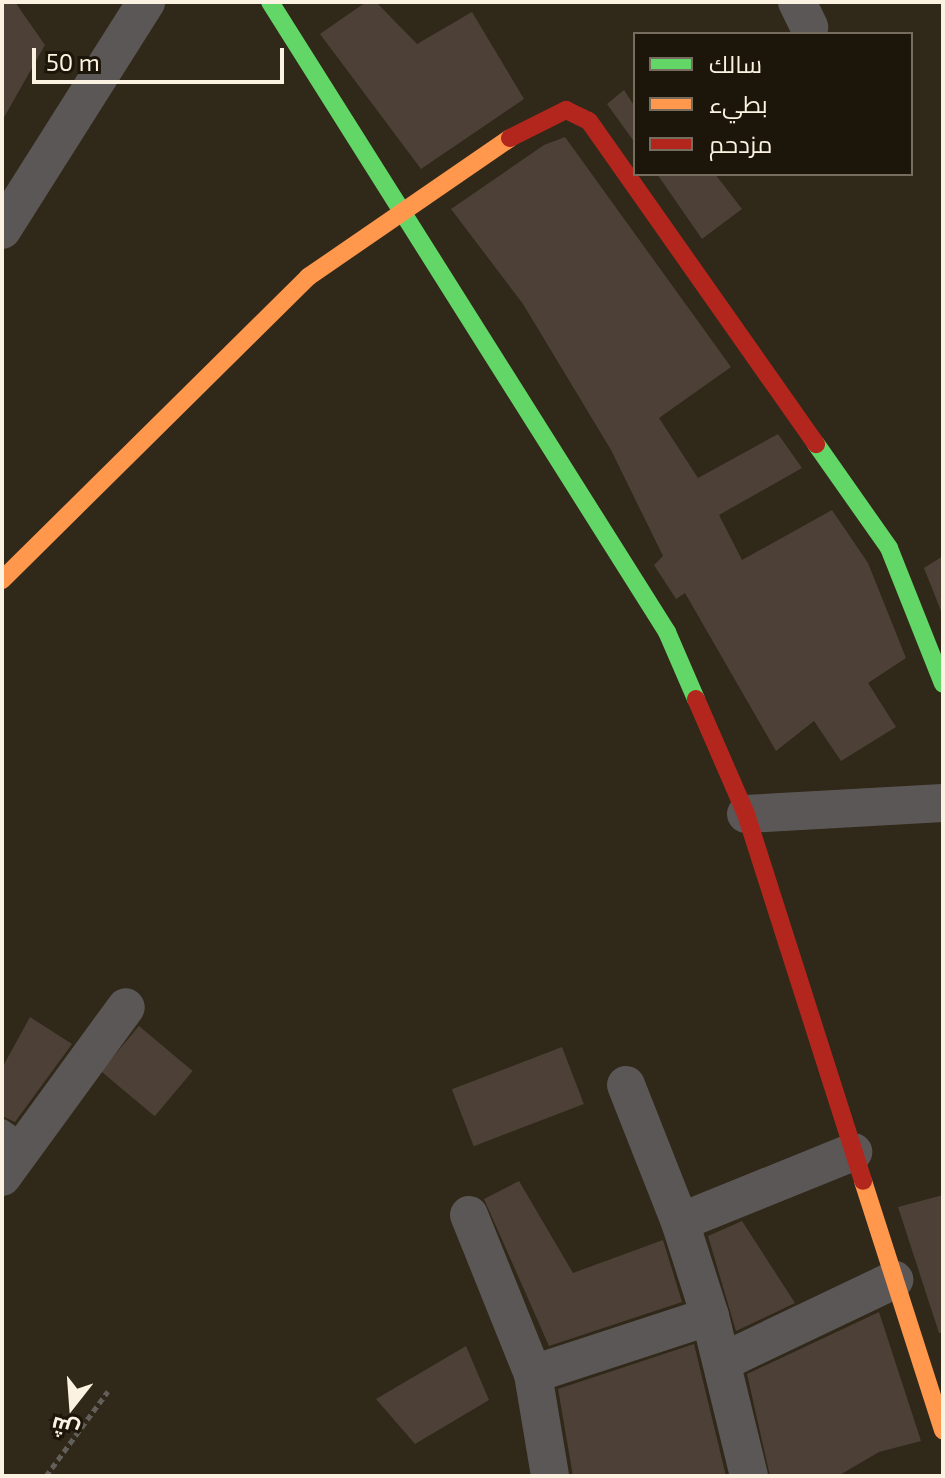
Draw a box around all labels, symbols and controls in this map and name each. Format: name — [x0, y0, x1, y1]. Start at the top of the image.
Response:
scale bar — [36, 32, 288, 82]
legend — [633, 32, 913, 176]
text: 50 m — [46, 47, 100, 76]
text: سالك — [709, 49, 762, 78]
text: بطيء — [709, 89, 768, 118]
text: مزدحم — [709, 129, 772, 158]
north arrow — [32, 1366, 112, 1446]
text: ش — [48, 1412, 82, 1446]

